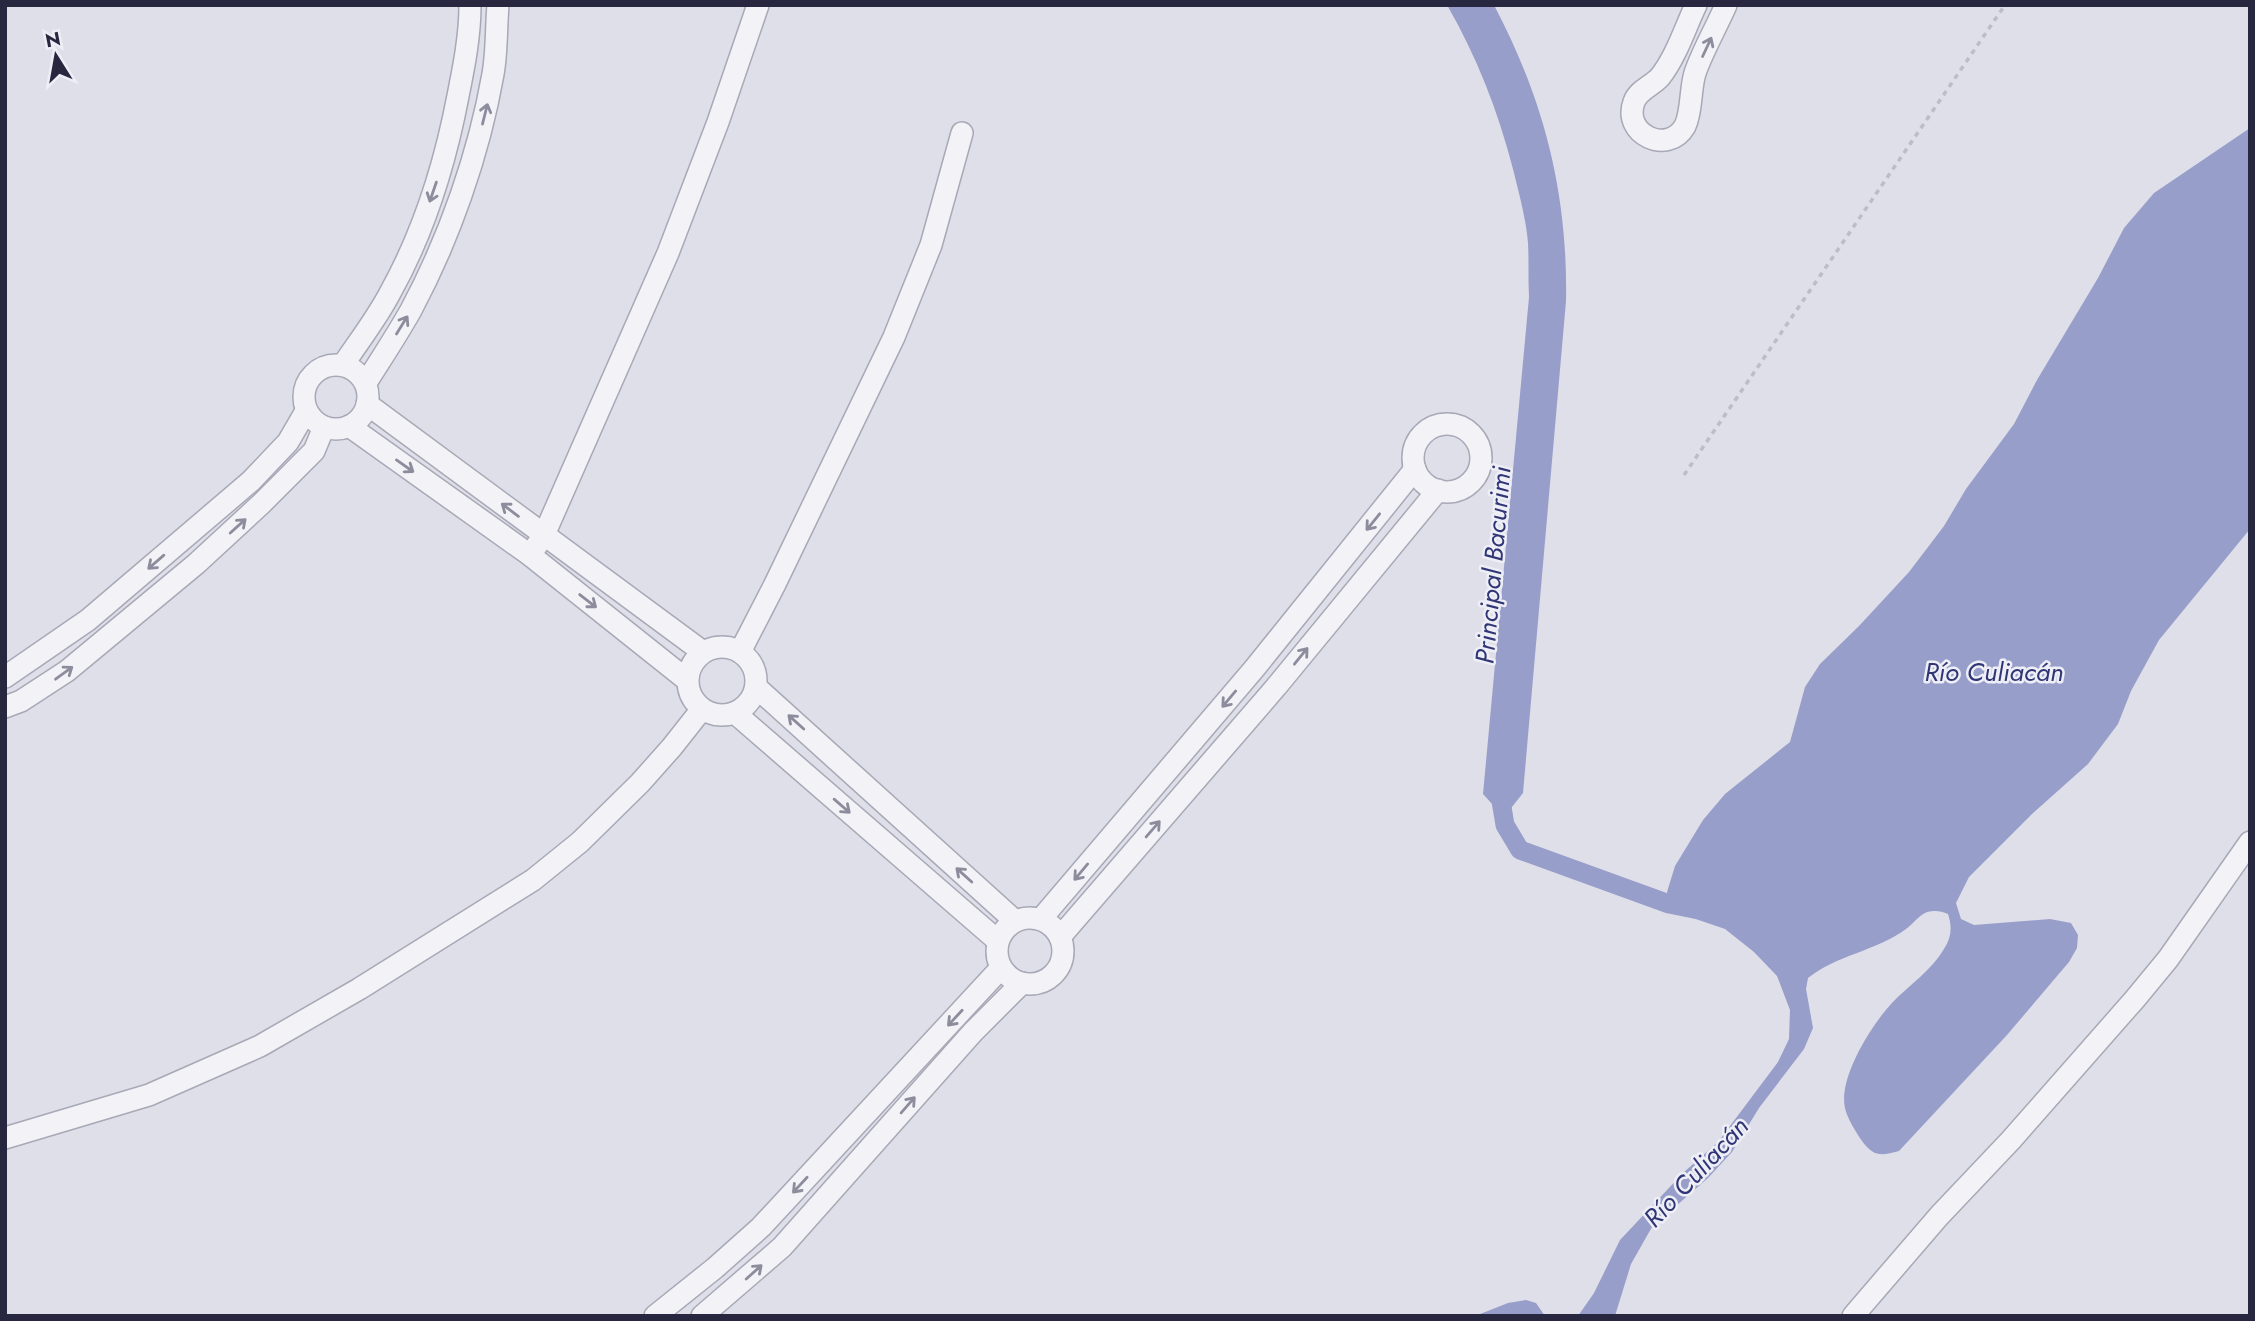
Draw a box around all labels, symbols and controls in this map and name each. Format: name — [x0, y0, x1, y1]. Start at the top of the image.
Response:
north arrow — [21, 21, 91, 91]
text: N — [43, 25, 63, 54]
one-way arrow — [1701, 37, 1714, 58]
one-way arrow — [478, 103, 492, 126]
one-way arrow — [426, 180, 438, 202]
one-way arrow — [395, 315, 409, 335]
one-way arrow — [395, 458, 414, 473]
water label: Principal Bacurimi — [1465, 464, 1521, 665]
one-way arrow — [501, 503, 520, 517]
one-way arrow — [1365, 513, 1380, 531]
one-way arrow — [229, 518, 247, 534]
one-way arrow — [147, 554, 165, 570]
one-way arrow — [578, 593, 596, 608]
one-way arrow — [1293, 648, 1309, 666]
water label: Río Culiacán — [1924, 653, 2064, 691]
one-way arrow — [54, 666, 73, 680]
one-way arrow — [1221, 689, 1237, 707]
one-way arrow — [788, 714, 805, 731]
one-way arrow — [833, 798, 851, 814]
one-way arrow — [1145, 821, 1161, 839]
one-way arrow — [1073, 863, 1089, 881]
one-way arrow — [955, 867, 973, 883]
one-way arrow — [946, 1009, 963, 1026]
one-way arrow — [900, 1096, 916, 1114]
water label: Río Culiacán — [1635, 1108, 1757, 1236]
one-way arrow — [792, 1176, 808, 1194]
one-way arrow — [745, 1264, 763, 1280]

